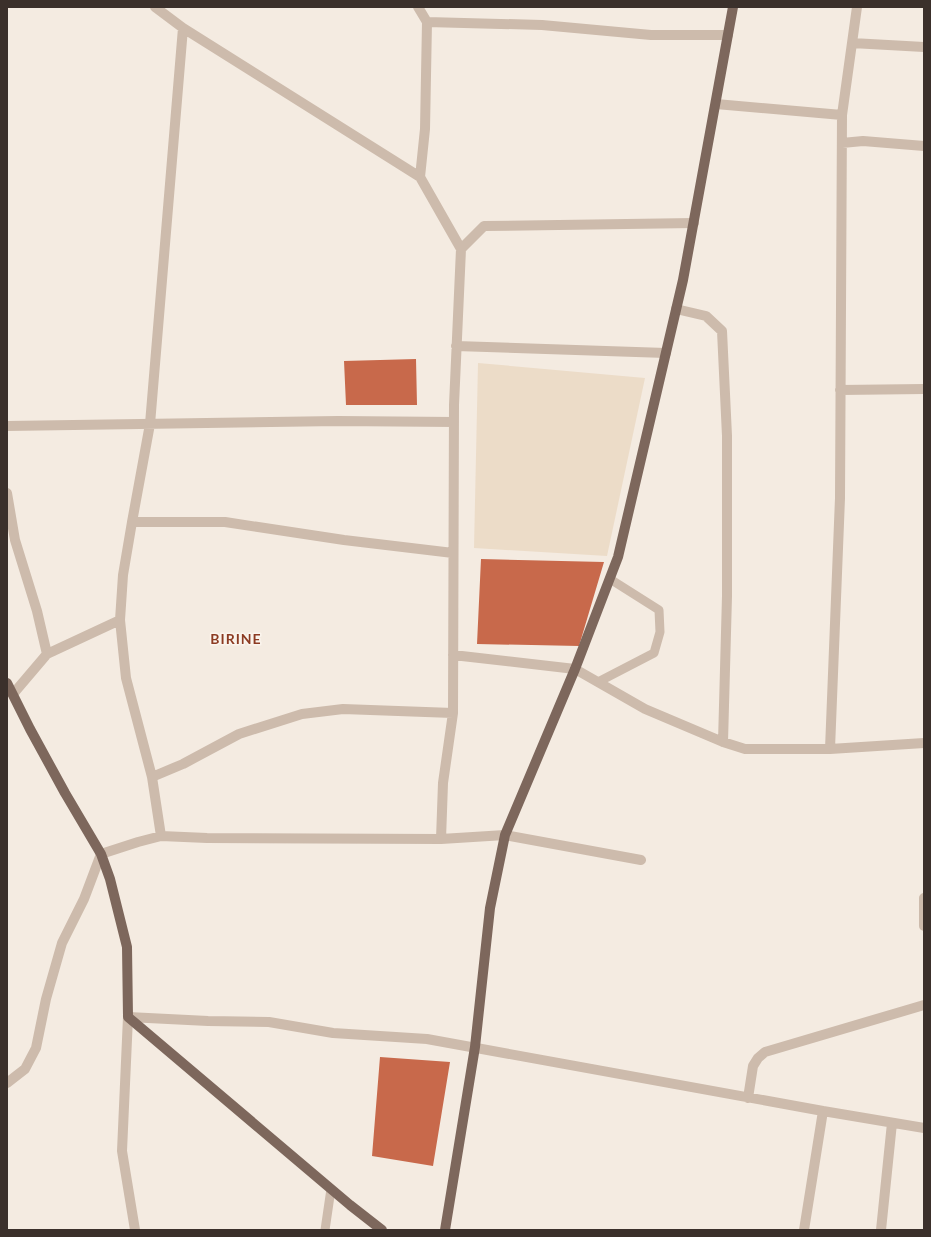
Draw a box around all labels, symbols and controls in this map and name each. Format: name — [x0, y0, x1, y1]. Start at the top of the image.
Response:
district label: BIRINE — [210, 630, 262, 647]

